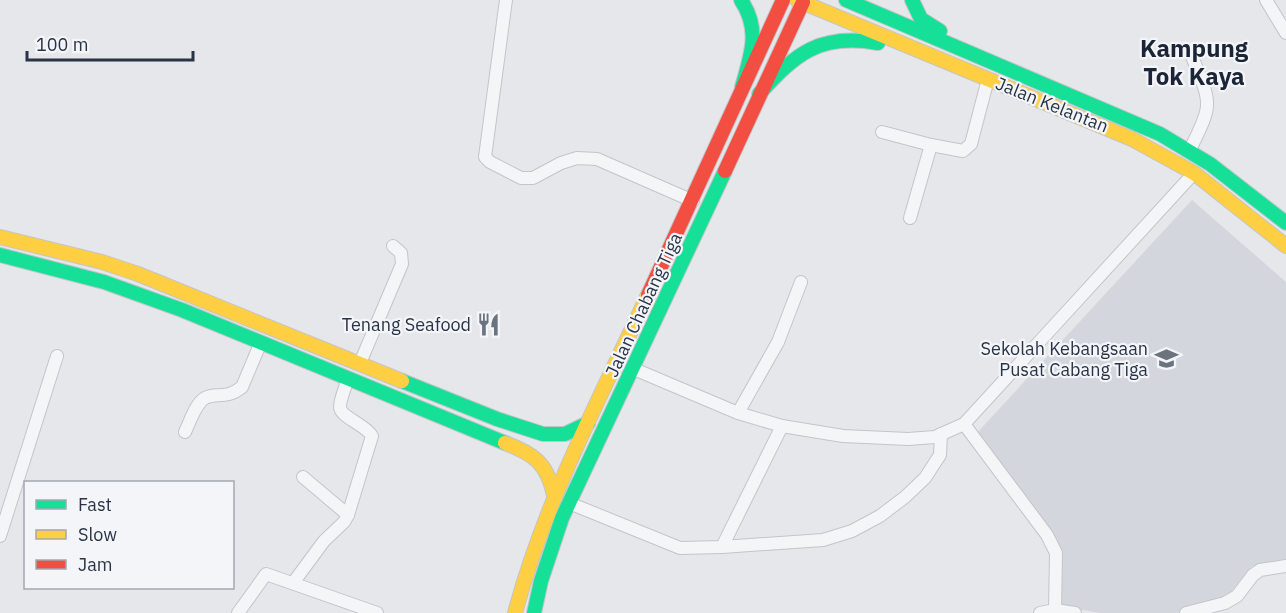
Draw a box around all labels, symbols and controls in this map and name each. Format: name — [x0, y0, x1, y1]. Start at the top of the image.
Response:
scale bar — [27, 24, 194, 62]
district label: Kampung Tok Kaya — [1140, 32, 1249, 92]
text: 100 m — [36, 33, 88, 56]
street label: Jalan Kelantan — [992, 71, 1112, 138]
street label: Jalan Chabang Tiga — [600, 229, 687, 381]
restaurant icon: Tenang Seafood — [476, 312, 502, 338]
place label: Tenang Seafood — [342, 313, 471, 336]
place label: Sekolah Kebangsaan Pusat Cabang Tiga — [981, 337, 1148, 381]
school or university icon: Sekolah Kebangsaan Pusat Cabang Tiga — [1153, 346, 1179, 372]
legend — [24, 481, 234, 589]
text: Fast — [78, 493, 112, 516]
text: Slow — [78, 523, 117, 546]
text: Jam — [78, 553, 113, 576]

